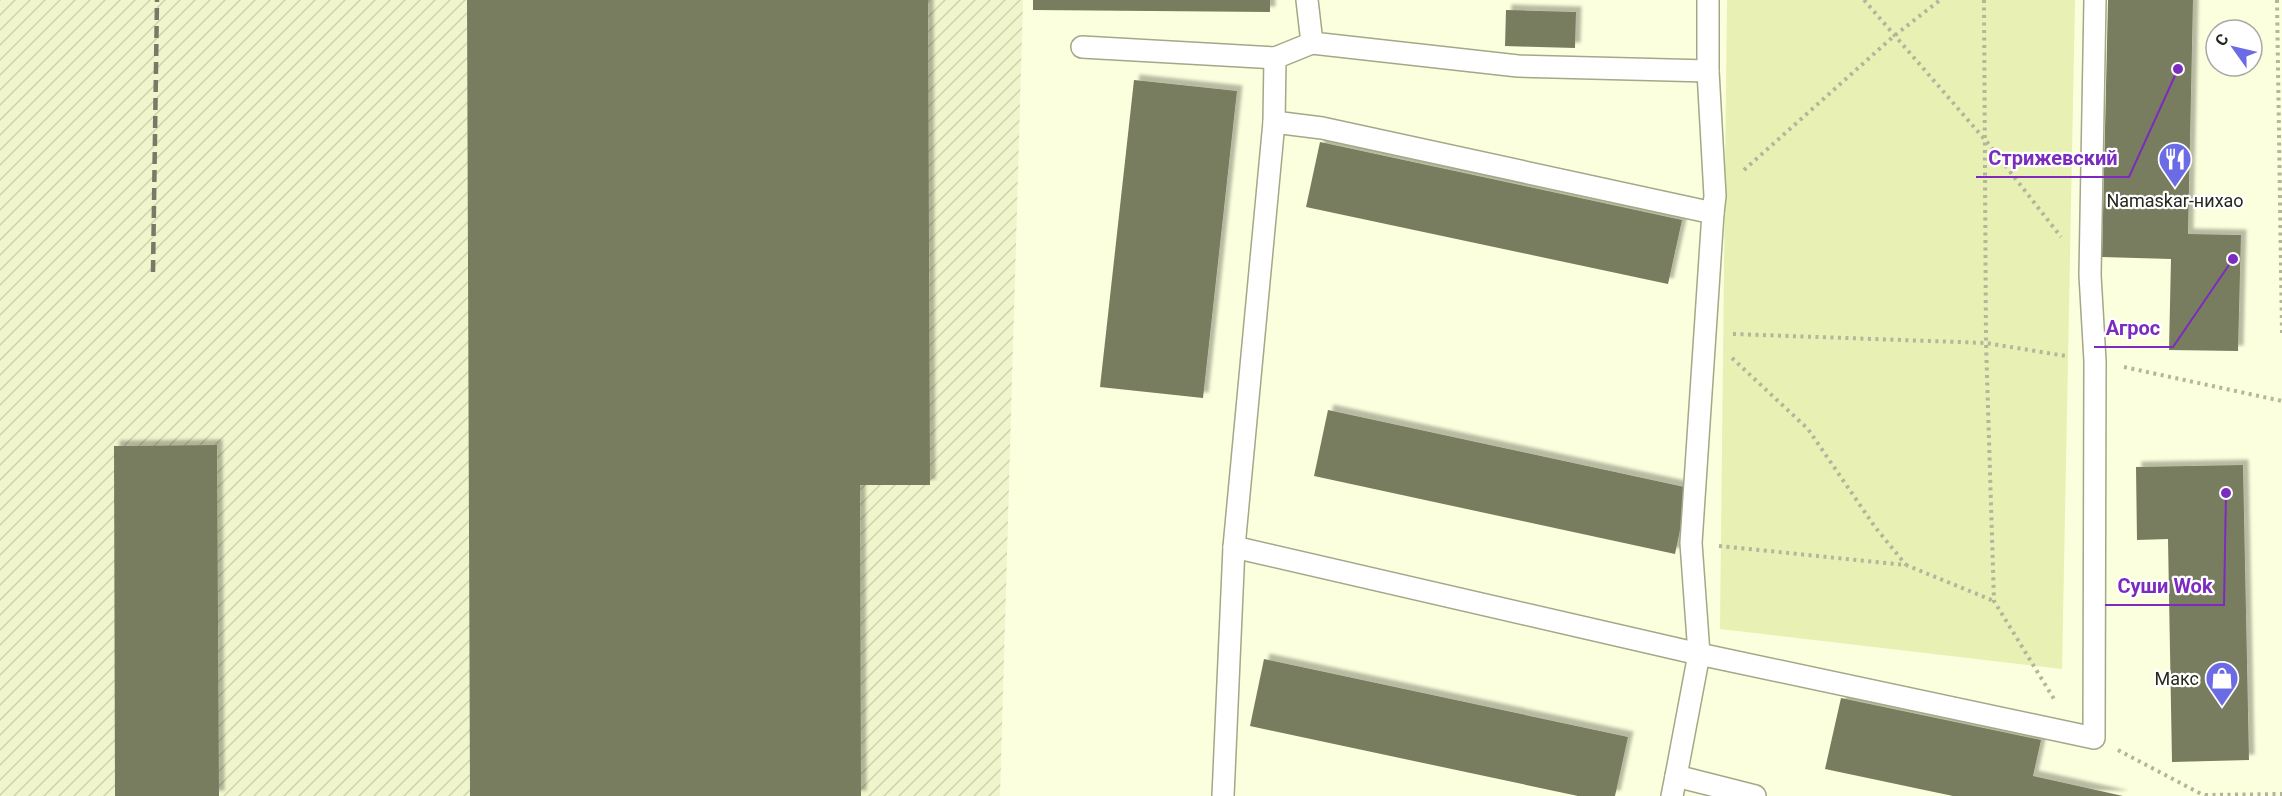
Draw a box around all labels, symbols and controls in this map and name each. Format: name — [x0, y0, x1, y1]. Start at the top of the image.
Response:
north arrow — [2204, 18, 2264, 78]
text: С — [2211, 30, 2233, 50]
callout: Стрижевский — [1976, 139, 2129, 177]
restaurant icon: Namaskar-нихао — [2157, 141, 2193, 188]
text: Стрижевский — [1988, 146, 2118, 170]
place label: Namaskar-нихао — [2106, 190, 2244, 211]
callout: Агрос — [2094, 309, 2173, 347]
text: Агрос — [2106, 316, 2160, 340]
callout: Суши Wok — [2105, 567, 2224, 605]
text: Суши Wok — [2117, 574, 2213, 598]
shop icon: Макс — [2204, 660, 2240, 707]
place label: Макс — [2154, 668, 2199, 689]

